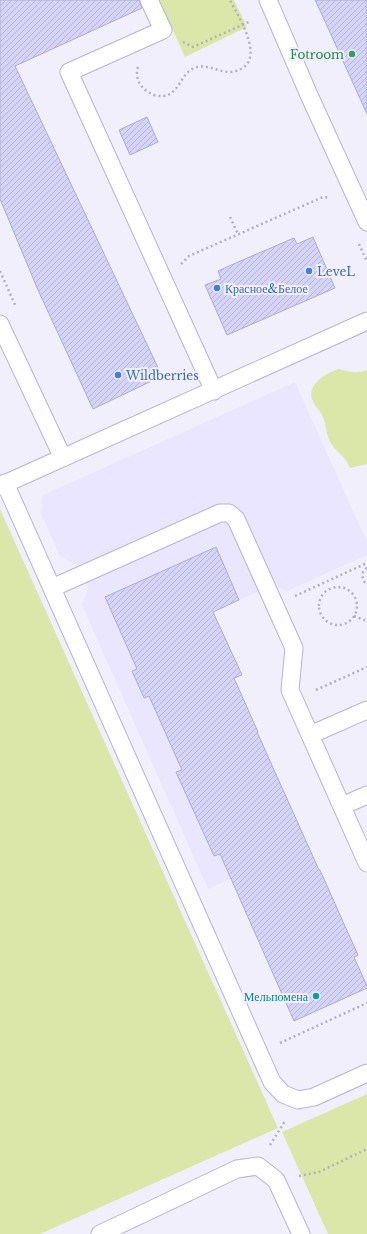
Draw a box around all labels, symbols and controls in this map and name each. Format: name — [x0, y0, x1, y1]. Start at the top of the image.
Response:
place label: Fotroom — [290, 47, 344, 62]
marker: Fotroom — [347, 49, 357, 59]
place label: LeveL — [317, 264, 355, 279]
marker: LeveL — [304, 266, 314, 276]
place label: Красное&Белое — [225, 281, 308, 296]
marker: Красное&Белое — [212, 283, 222, 293]
place label: Wildberries — [125, 368, 199, 383]
marker: Wildberries — [113, 370, 123, 380]
place label: Мельпомена — [244, 989, 309, 1004]
marker: Мельпомена — [311, 991, 321, 1001]

